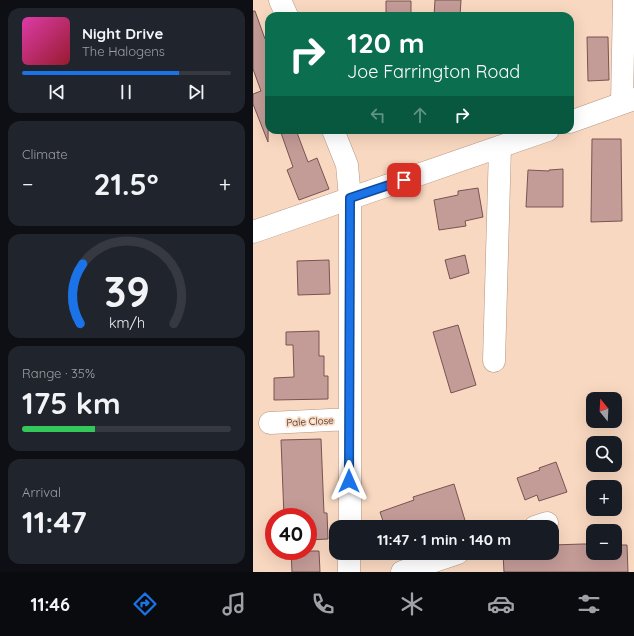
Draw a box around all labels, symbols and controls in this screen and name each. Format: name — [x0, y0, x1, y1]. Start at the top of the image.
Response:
text: Night Drive — [82, 24, 163, 43]
text: 120 m — [347, 25, 425, 60]
icon: right — [281, 28, 333, 80]
text: The Halogens — [82, 43, 165, 59]
text: Joe Farrington Road — [347, 60, 520, 83]
icon: previous — [46, 81, 68, 103]
icon: pause — [115, 81, 137, 103]
icon: next — [185, 81, 207, 103]
icon: left — [367, 104, 389, 126]
icon: ahead — [409, 104, 431, 126]
icon: right — [451, 104, 473, 126]
text: Climate — [22, 146, 68, 162]
pin — [387, 163, 421, 197]
text: 21.5° — [93, 165, 159, 203]
icon: arrive — [393, 169, 415, 191]
text: − — [22, 170, 33, 198]
text: + — [219, 170, 231, 198]
text: 39 — [104, 265, 149, 317]
text: km/h — [108, 314, 145, 332]
text: Range · 35% — [22, 365, 95, 381]
text: 175 km — [22, 384, 121, 422]
north arrow — [586, 392, 622, 428]
map controls — [586, 392, 622, 560]
street label: Pale Close — [286, 414, 335, 429]
button: search — [586, 436, 622, 472]
position arrow — [328, 460, 370, 502]
button: + — [586, 480, 622, 516]
text: Arrival — [22, 484, 61, 500]
text: 11:47 — [22, 503, 87, 541]
speed limit sign: 40 — [265, 508, 317, 560]
button: − — [586, 524, 622, 560]
text: 11:47 · 1 min · 140 m — [377, 530, 511, 549]
icon: directions — [131, 590, 159, 618]
icon: music — [220, 590, 248, 618]
icon: phone — [309, 590, 337, 618]
icon: climate — [398, 590, 426, 618]
icon: car — [487, 590, 515, 618]
icon: filters — [575, 590, 603, 618]
text: 11:46 — [30, 593, 70, 616]

